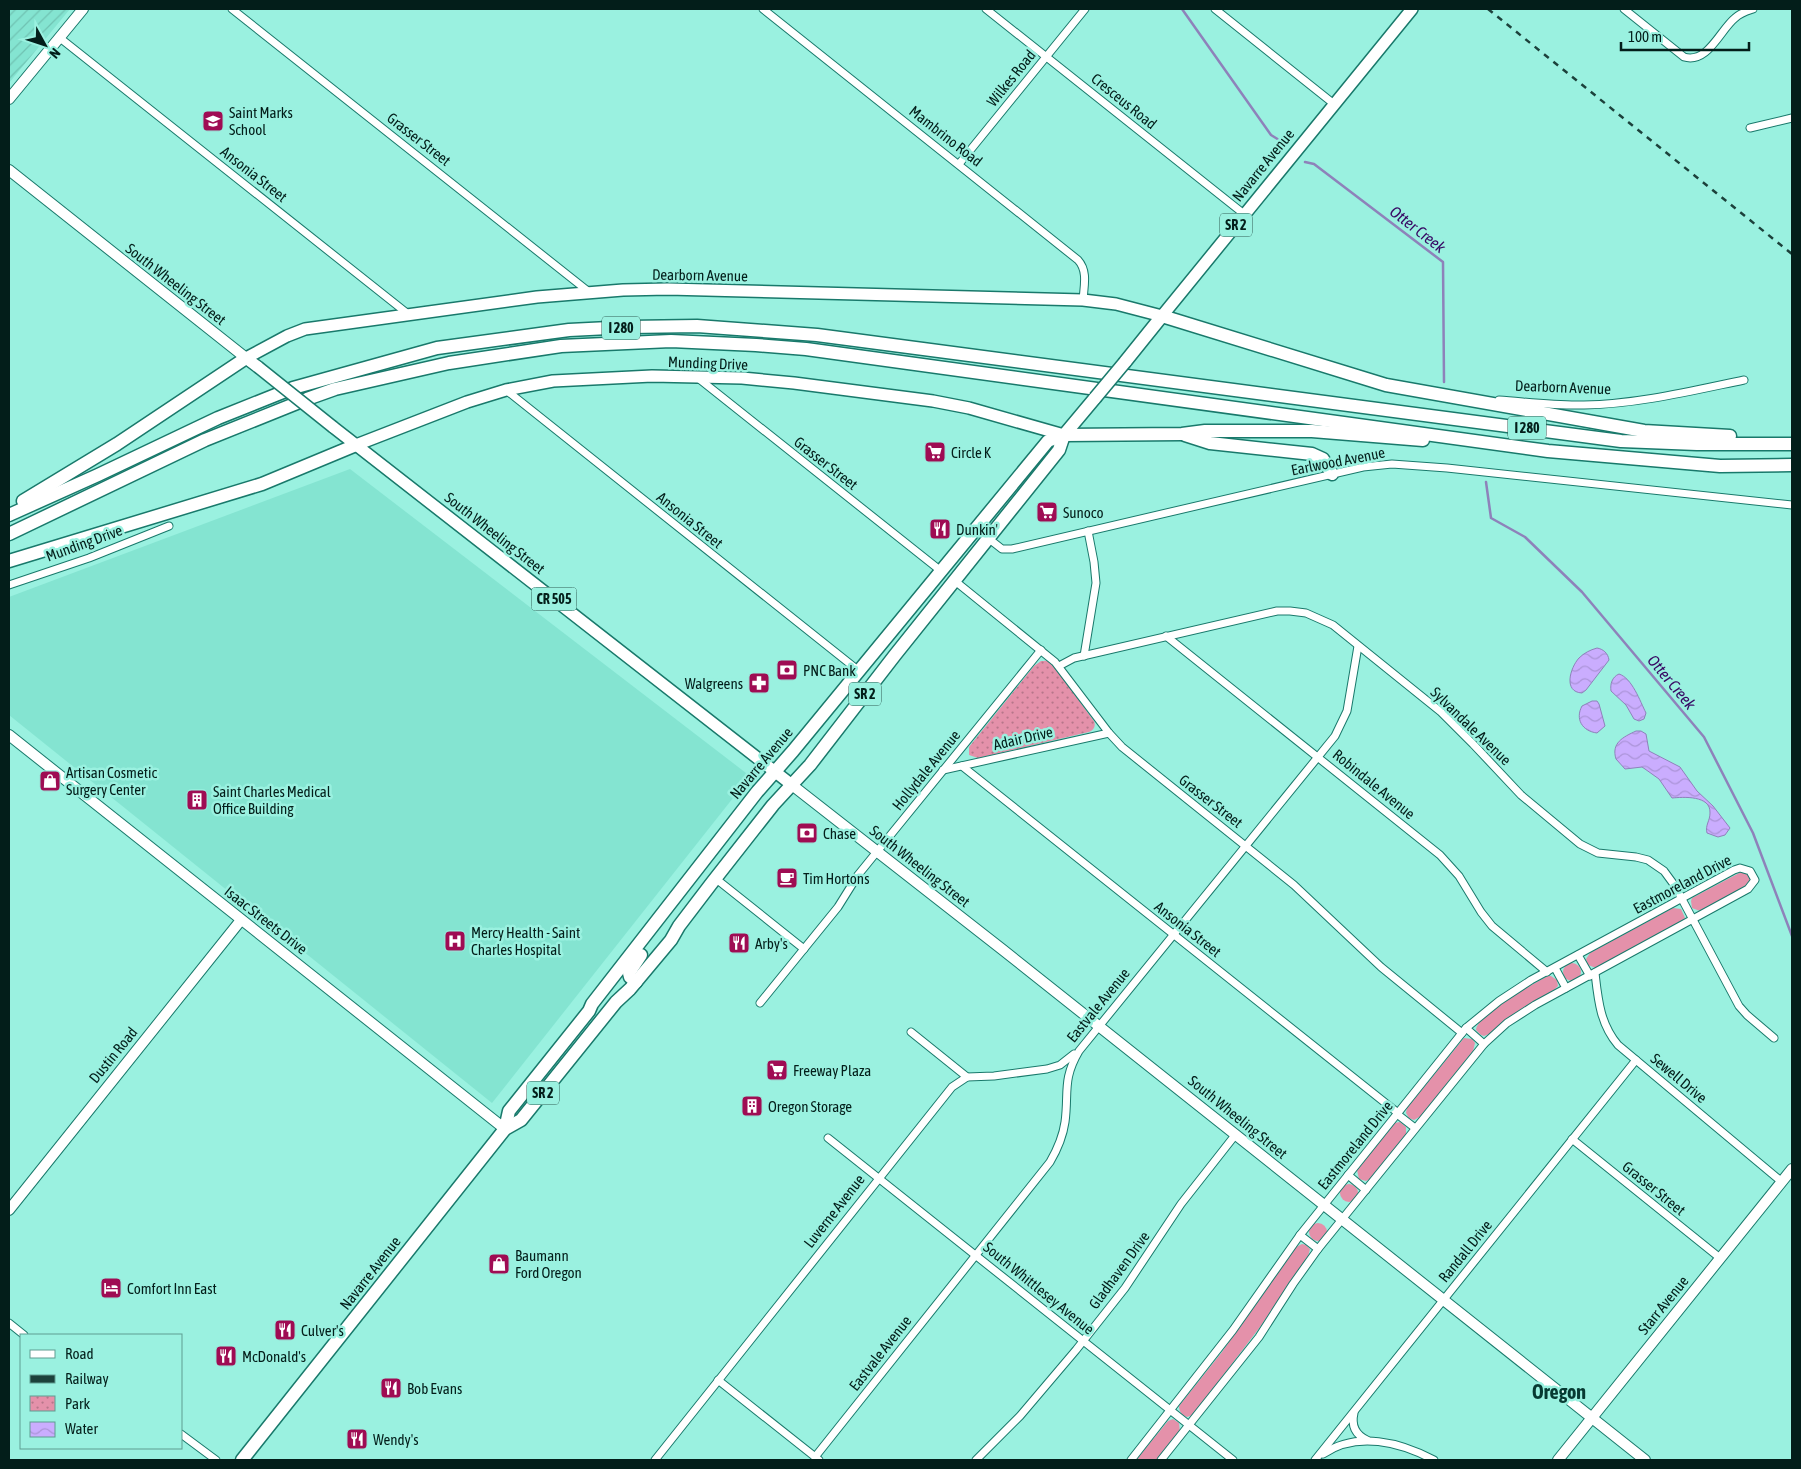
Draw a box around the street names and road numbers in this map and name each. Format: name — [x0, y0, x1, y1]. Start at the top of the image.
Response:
street label: Wilkes Road — [983, 46, 1039, 110]
street label: Cresceus Road — [1088, 70, 1160, 132]
street label: Mambrino Road — [906, 102, 986, 170]
street label: Grasser Street — [384, 109, 454, 169]
street label: Navarre Avenue — [1229, 125, 1297, 205]
street label: Ansonia Street — [217, 143, 291, 205]
road number: SR 2 — [1220, 214, 1252, 236]
street label: South Wheeling Street — [123, 240, 229, 328]
street label: Dearborn Avenue — [652, 266, 748, 284]
road number: I 280 — [602, 316, 640, 339]
street label: Munding Drive — [668, 353, 748, 373]
street label: Dearborn Avenue — [1515, 377, 1611, 397]
road number: I 280 — [1508, 416, 1546, 439]
street label: Grasser Street — [791, 433, 861, 493]
street label: Earlwood Avenue — [1290, 444, 1387, 478]
street label: Ansonia Street — [654, 488, 726, 552]
street label: South Wheeling Street — [442, 489, 548, 577]
street label: Munding Drive — [43, 521, 125, 565]
road number: CR 505 — [532, 588, 576, 610]
road number: SR 2 — [849, 682, 881, 706]
street label: Sylvandale Avenue — [1427, 684, 1515, 769]
street label: Adair Drive — [992, 723, 1055, 753]
street label: Navarre Avenue — [726, 724, 796, 802]
street label: Hollydale Avenue — [889, 726, 964, 813]
street label: Robindale Avenue — [1330, 746, 1419, 822]
street label: Grasser Street — [1176, 771, 1246, 831]
street label: South Wheeling Street — [867, 822, 973, 910]
street label: Eastmoreland Drive — [1630, 851, 1734, 917]
street label: Isaac Streets Drive — [221, 882, 311, 958]
street label: Ansonia Street — [1151, 898, 1225, 960]
street label: Eastvale Avenue — [1063, 964, 1133, 1045]
street label: Dustin Road — [85, 1024, 141, 1086]
street label: Sewell Drive — [1648, 1050, 1711, 1106]
street label: South Wheeling Street — [1185, 1072, 1291, 1162]
road number: SR 2 — [527, 1082, 559, 1104]
street label: Eastmoreland Drive — [1314, 1097, 1396, 1193]
street label: Grasser Street — [1619, 1158, 1689, 1218]
street label: Luverne Avenue — [800, 1171, 868, 1251]
street label: Randall Drive — [1435, 1216, 1495, 1285]
street label: Gladhaven Drive — [1085, 1228, 1153, 1312]
street label: Navarre Avenue — [336, 1233, 404, 1313]
street label: South Whittlesey Avenue — [980, 1238, 1098, 1338]
street label: Starr Avenue — [1634, 1272, 1692, 1338]
street label: Eastvale Avenue — [846, 1312, 915, 1394]

